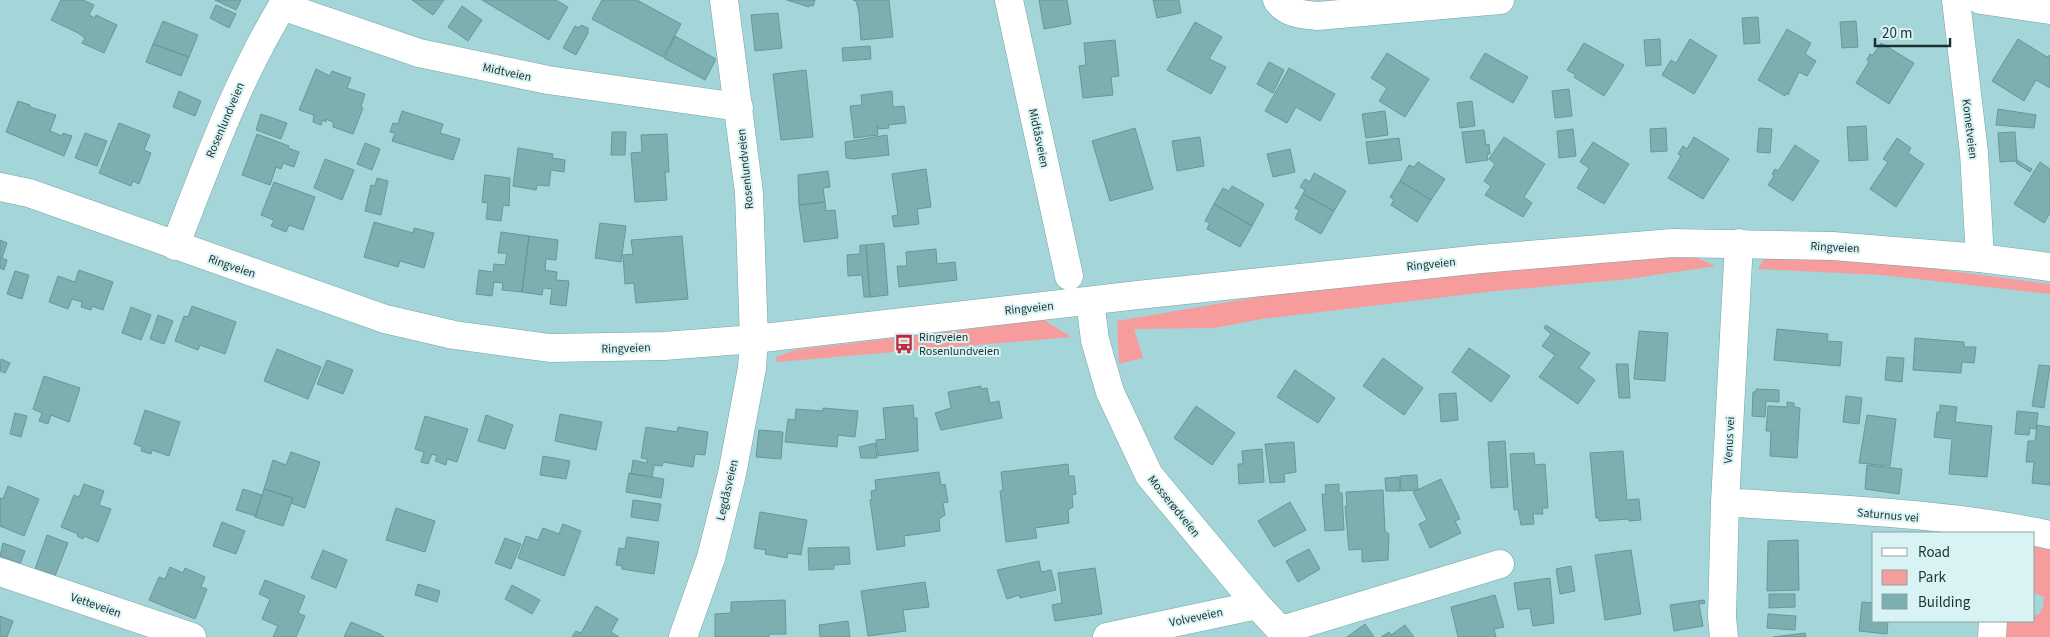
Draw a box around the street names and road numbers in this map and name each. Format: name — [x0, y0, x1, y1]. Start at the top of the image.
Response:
street label: Midtveien — [481, 59, 533, 86]
street label: Rosenlundveien — [202, 80, 249, 161]
street label: Kometveien — [1957, 98, 1982, 160]
street label: Midtåsveien — [1024, 107, 1053, 169]
street label: Rosenlundveien — [733, 128, 758, 210]
street label: Ringveien — [1810, 238, 1860, 257]
street label: Ringveien — [206, 250, 258, 283]
street label: Ringveien — [1406, 253, 1456, 276]
street label: Ringveien — [1004, 297, 1054, 320]
street label: Ringveien — [601, 339, 651, 358]
street label: Venus vei — [1720, 416, 1739, 464]
street label: Legdåsveien — [712, 458, 743, 522]
street label: Mosserødveien — [1143, 472, 1204, 541]
street label: Saturnus vei — [1856, 504, 1920, 527]
street label: Vetteveien — [68, 589, 123, 622]
street label: Volveveien — [1168, 604, 1224, 631]

